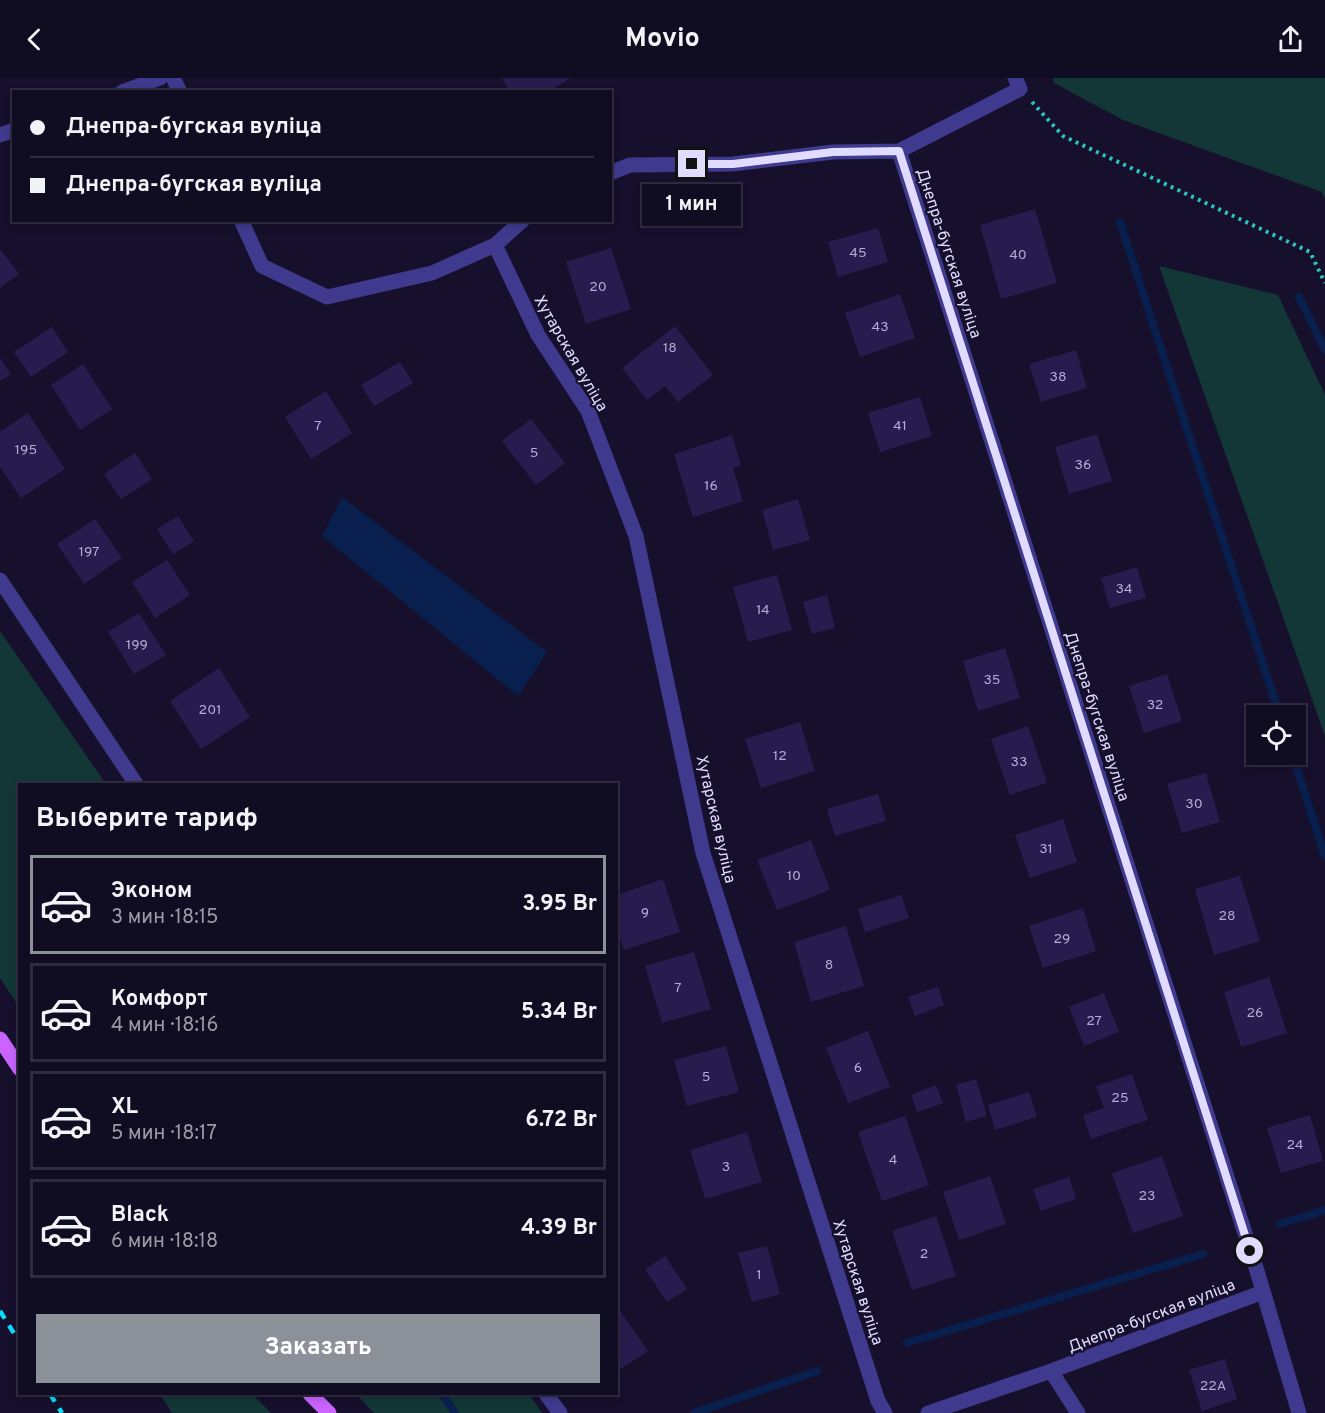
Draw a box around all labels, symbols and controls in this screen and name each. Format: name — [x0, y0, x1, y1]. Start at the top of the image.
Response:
text: Movio — [625, 22, 700, 56]
icon: back — [18, 23, 51, 56]
icon: share — [1274, 23, 1307, 56]
text: Днепра-бугская вуліца — [66, 114, 322, 141]
route end — [678, 150, 705, 177]
street label: Днепра-бугская вуліца — [911, 166, 985, 341]
text: Днепра-бугская вуліца — [66, 172, 322, 199]
callout: 1 мин — [642, 185, 742, 227]
text: 1 мин — [666, 192, 717, 218]
house number: 45 — [849, 245, 867, 262]
house number: 40 — [1009, 247, 1027, 264]
house number: 20 — [589, 279, 607, 296]
street label: Хутарская вуліца — [529, 292, 612, 416]
house number: 43 — [871, 319, 889, 336]
house number: 18 — [663, 340, 677, 357]
house number: 38 — [1050, 369, 1066, 386]
house number: 7 — [314, 418, 322, 435]
house number: 41 — [893, 418, 907, 435]
house number: 195 — [15, 442, 37, 459]
house number: 5 — [530, 445, 538, 462]
house number: 36 — [1075, 457, 1091, 474]
house number: 16 — [704, 478, 718, 495]
house number: 197 — [79, 544, 99, 561]
house number: 34 — [1115, 581, 1133, 598]
house number: 14 — [756, 602, 770, 619]
street label: Днепра-бугская вуліца — [1059, 629, 1133, 804]
house number: 199 — [126, 637, 148, 654]
house number: 35 — [983, 672, 1001, 689]
house number: 32 — [1147, 697, 1163, 714]
house number: 201 — [199, 702, 221, 719]
map controls — [1246, 705, 1306, 765]
button: locate — [1246, 705, 1306, 765]
house number: 12 — [773, 748, 787, 765]
street label: Хутарская вуліца — [691, 753, 740, 885]
house number: 33 — [1011, 754, 1027, 771]
house number: 30 — [1185, 796, 1203, 813]
text: Выберите тариф — [36, 802, 258, 836]
house number: 31 — [1039, 841, 1053, 858]
house number: 10 — [787, 868, 801, 885]
icon: car — [39, 878, 93, 932]
text: Эконом — [111, 878, 192, 905]
text: 3.95 Br — [522, 891, 597, 918]
text: 3 мин · 18:15 — [111, 905, 219, 931]
house number: 9 — [641, 905, 649, 922]
house number: 28 — [1218, 908, 1236, 925]
house number: 29 — [1054, 931, 1070, 948]
house number: 8 — [825, 957, 833, 974]
house number: 7 — [674, 980, 682, 997]
icon: car — [39, 986, 93, 1040]
text: Комфорт — [111, 986, 208, 1013]
text: 5.34 Br — [521, 999, 597, 1026]
house number: 26 — [1247, 1005, 1263, 1022]
text: 4 мин · 18:16 — [111, 1013, 218, 1039]
house number: 27 — [1086, 1013, 1102, 1030]
house number: 6 — [854, 1060, 862, 1077]
house number: 5 — [702, 1069, 710, 1086]
house number: 25 — [1111, 1090, 1129, 1107]
icon: car — [39, 1094, 93, 1148]
text: XL — [111, 1094, 138, 1121]
text: 6.72 Br — [525, 1107, 597, 1134]
text: 5 мин · 18:17 — [111, 1121, 217, 1147]
house number: 24 — [1286, 1137, 1304, 1154]
house number: 4 — [889, 1152, 897, 1169]
house number: 3 — [722, 1159, 730, 1176]
house number: 23 — [1139, 1188, 1156, 1205]
icon: car — [39, 1202, 93, 1256]
text: Black — [111, 1202, 169, 1229]
text: 4.39 Br — [521, 1215, 597, 1242]
street label: Хутарская вуліца — [827, 1217, 887, 1348]
text: 6 мин · 18:18 — [111, 1229, 218, 1255]
route start — [1236, 1237, 1263, 1264]
house number: 2 — [920, 1246, 928, 1263]
house number: 1 — [756, 1267, 762, 1284]
street label: Днепра-бугская вуліца — [1065, 1276, 1238, 1358]
button: Заказать — [36, 1314, 600, 1383]
house number: 22А — [1200, 1378, 1226, 1395]

